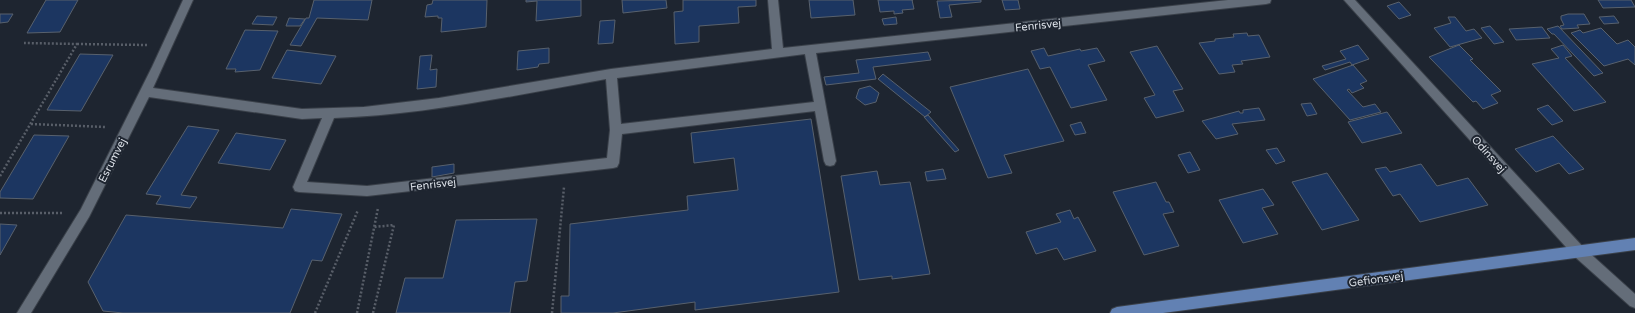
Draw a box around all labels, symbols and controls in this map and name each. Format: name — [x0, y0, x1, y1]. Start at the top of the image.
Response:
street label: Fenrisvej — [1014, 17, 1062, 34]
street label: Odinsvej — [1469, 133, 1509, 176]
street label: Esrumvej — [96, 136, 129, 185]
street label: Fenrisvej — [409, 175, 457, 194]
street label: Gefionsvej — [1348, 269, 1404, 290]

